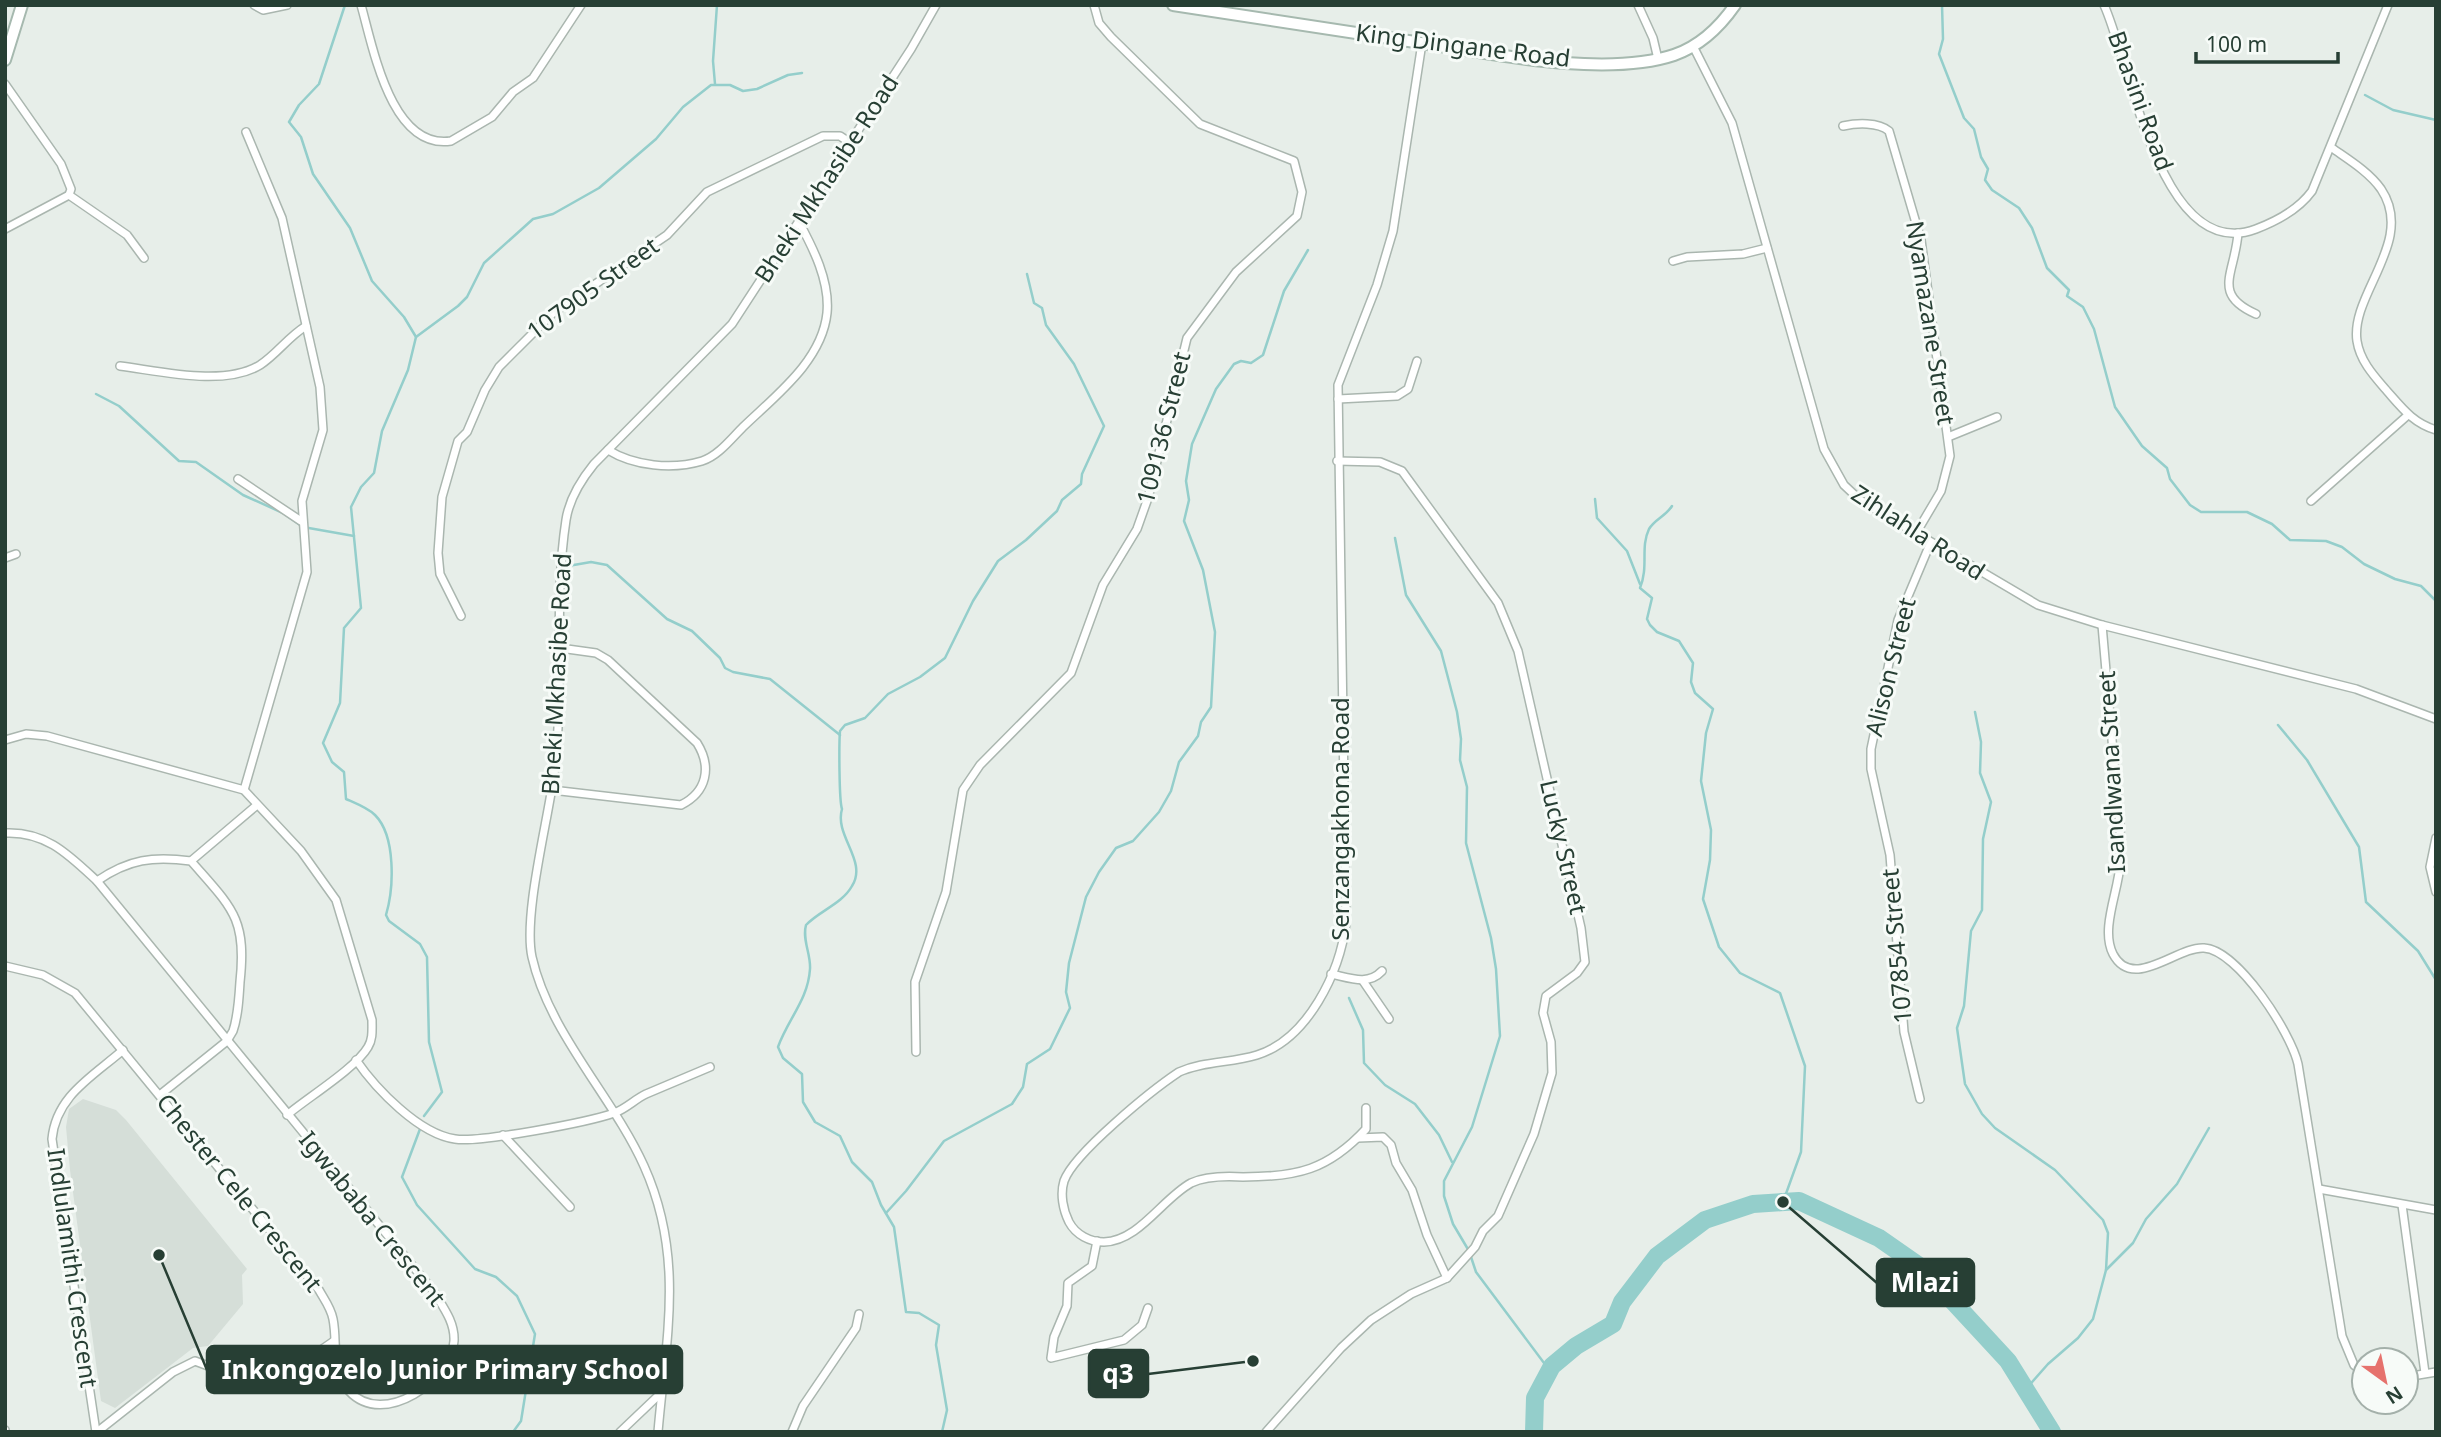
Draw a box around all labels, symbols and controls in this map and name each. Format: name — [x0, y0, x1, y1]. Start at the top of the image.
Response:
street label: King Dingane Road — [1354, 15, 1572, 74]
scale bar — [2196, 21, 2338, 65]
street label: Bhasini Road — [2101, 26, 2182, 175]
text: 100 m — [2206, 30, 2267, 58]
street label: Bheki Mkhasibe Road — [746, 68, 905, 289]
street label: Nyamazane Street — [1899, 218, 1964, 428]
street label: 107905 Street — [519, 229, 665, 347]
street label: 109136 Street — [1128, 348, 1197, 507]
street label: Zihlahla Road — [1846, 476, 1992, 587]
street label: Bheki Mkhasibe Road — [533, 552, 578, 796]
street label: Alison Street — [1856, 594, 1923, 739]
street label: Isandlwana Street — [2089, 670, 2132, 874]
street label: Senzangakhona Road — [1323, 697, 1356, 941]
street label: Lucky Street — [1533, 776, 1596, 918]
street label: 107854 Street — [1872, 867, 1919, 1025]
street label: Chester Cele Crescent — [150, 1086, 331, 1298]
street label: Igwababa Crescent — [292, 1124, 454, 1313]
street label: Indlulamithi Crescent — [40, 1146, 107, 1390]
callout: Mlazi — [1877, 1259, 1974, 1306]
text: Mlazi — [1891, 1264, 1959, 1300]
callout: Inkongozelo Junior Primary School — [207, 1346, 682, 1393]
north arrow — [2350, 1346, 2420, 1416]
callout: q3 — [1089, 1350, 1148, 1397]
text: Inkongozelo Junior Primary School — [221, 1351, 669, 1387]
text: q3 — [1102, 1355, 1134, 1391]
text: N — [2381, 1380, 2408, 1410]

